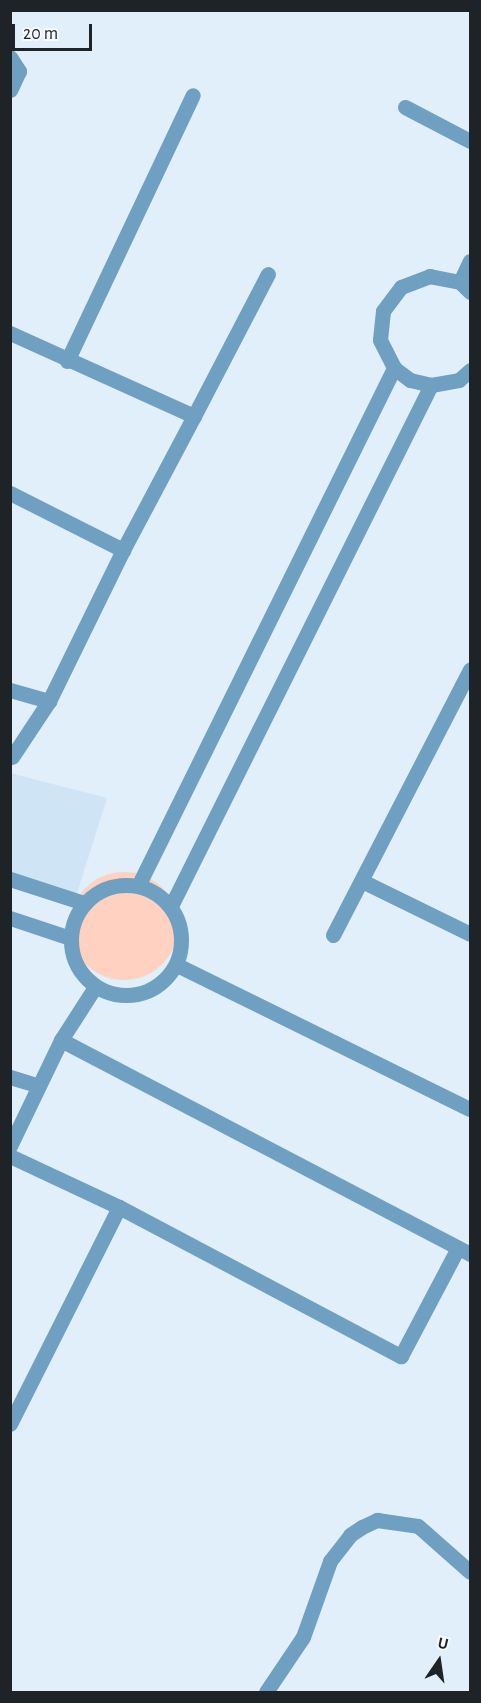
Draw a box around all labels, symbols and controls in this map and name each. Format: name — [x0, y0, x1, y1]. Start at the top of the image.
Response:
scale bar — [15, 12, 94, 50]
text: 20 m — [23, 25, 58, 43]
north arrow — [409, 1631, 469, 1691]
text: U — [436, 1635, 450, 1652]

